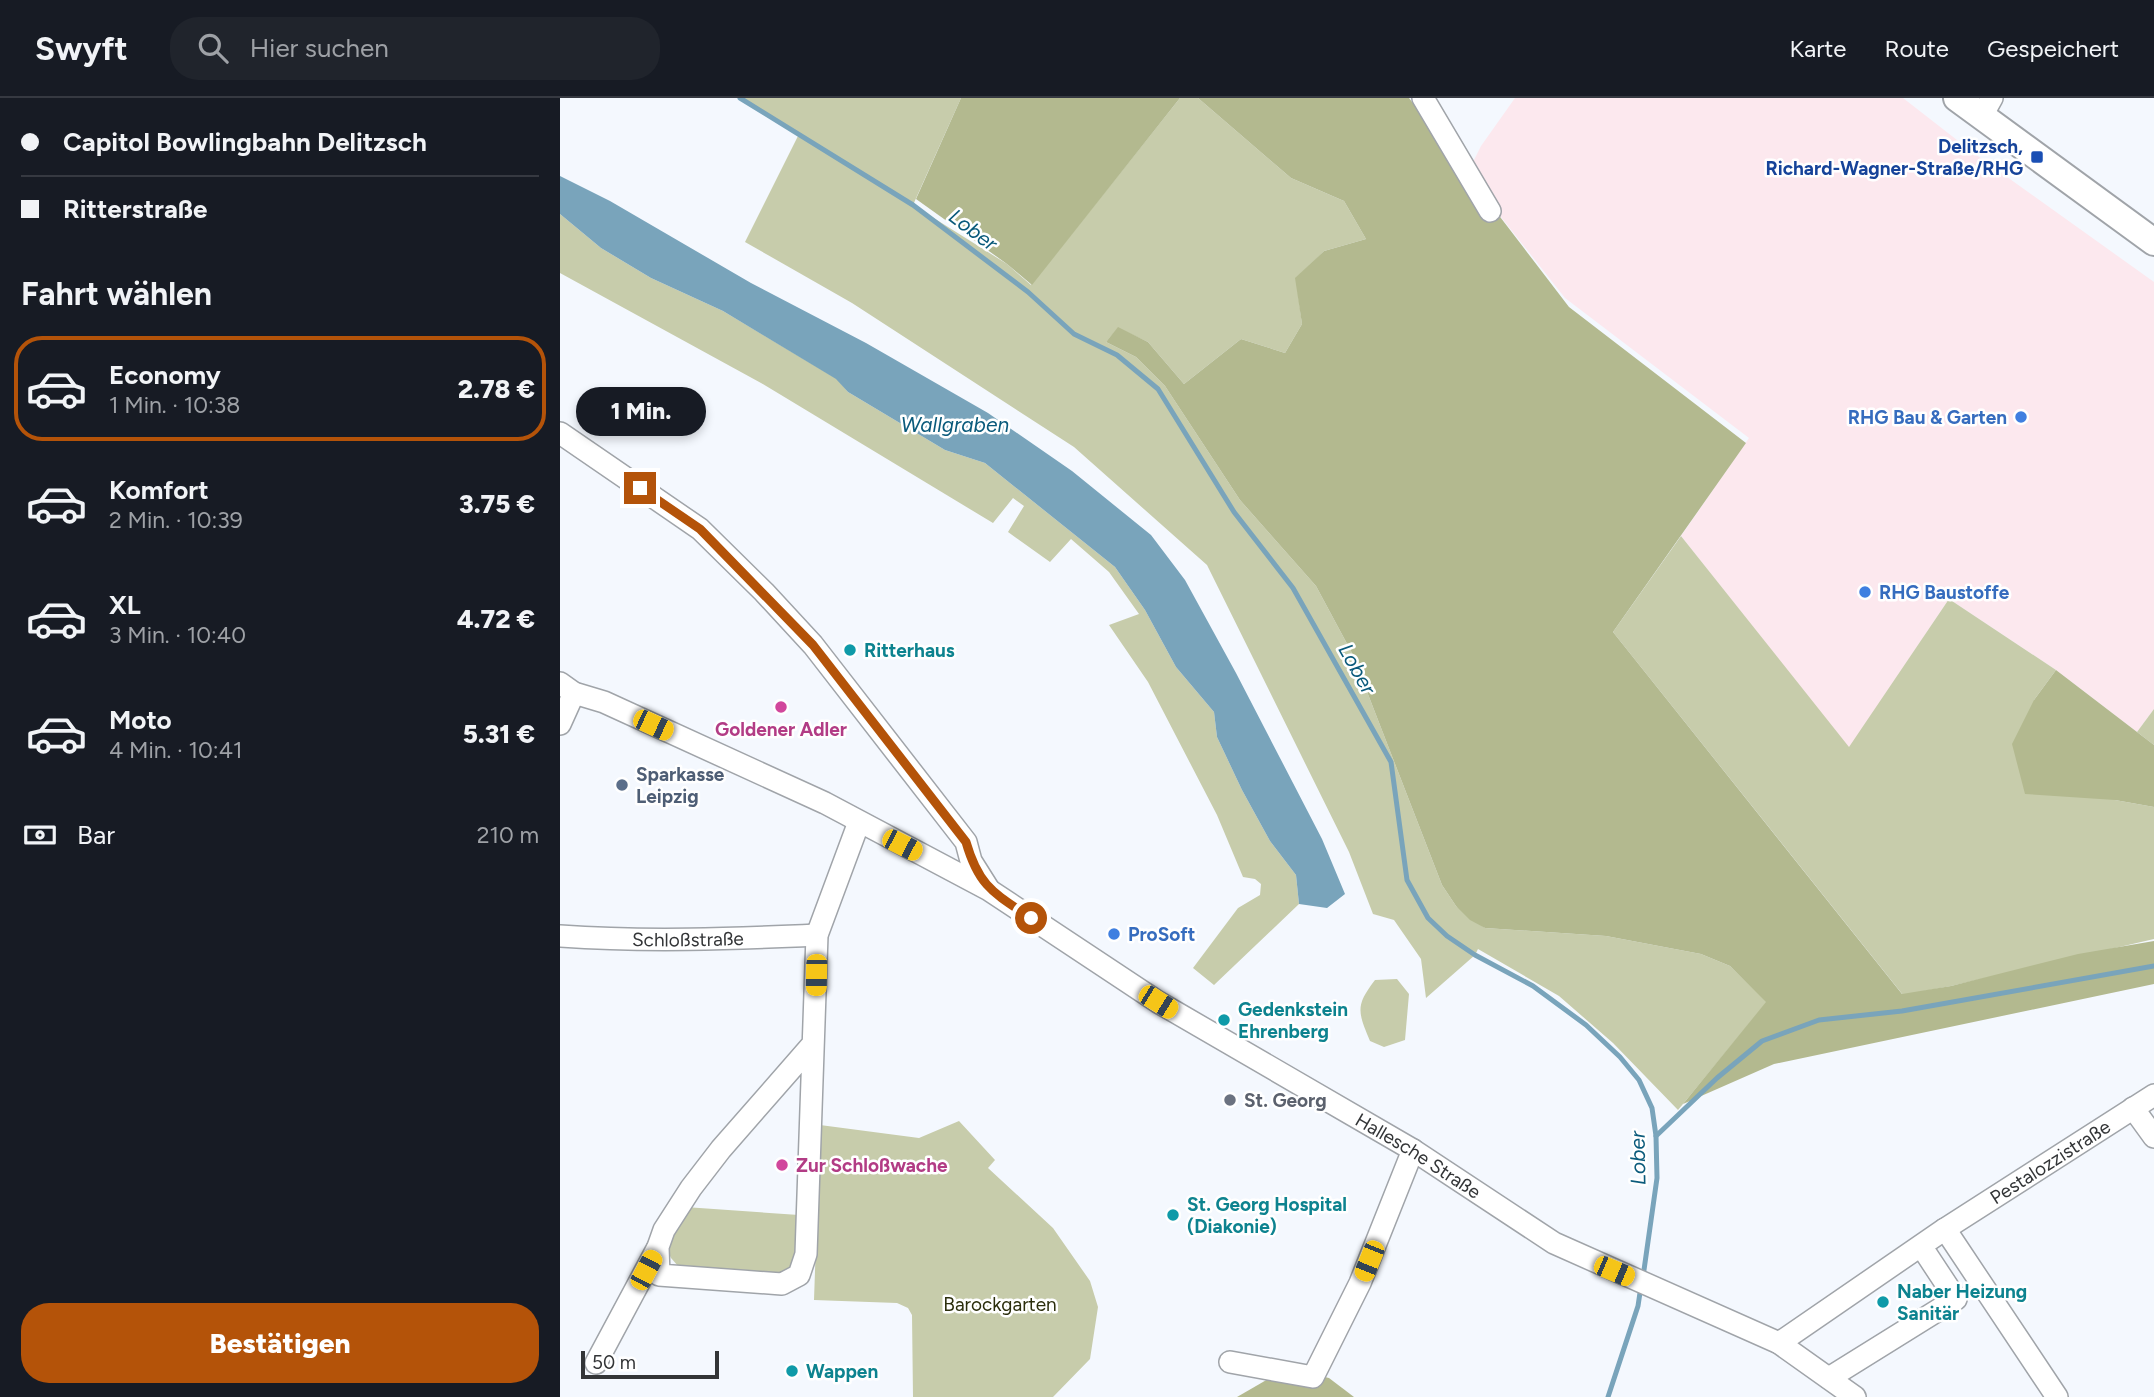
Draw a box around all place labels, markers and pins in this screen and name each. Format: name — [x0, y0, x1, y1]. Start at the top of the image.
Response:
place label: Delitzsch, Richard-Wagner-Straße/RHG — [1765, 135, 2023, 180]
marker: Delitzsch, Richard-Wagner-Straße/RHG — [2029, 149, 2045, 165]
place label: RHG Bau & Garten — [1848, 406, 2007, 429]
marker: RHG Bau & Garten — [2013, 409, 2029, 425]
place label: RHG Baustoffe — [1879, 581, 2010, 604]
marker: RHG Baustoffe — [1857, 584, 1873, 600]
place label: Ritterhaus — [864, 639, 955, 662]
marker: Ritterhaus — [842, 642, 858, 658]
marker: Goldener Adler — [773, 699, 789, 715]
place label: Goldener Adler — [715, 718, 847, 741]
place label: Sparkasse Leipzig — [636, 763, 725, 808]
marker: Sparkasse Leipzig — [614, 777, 630, 793]
place label: ProSoft — [1128, 923, 1196, 946]
marker: ProSoft — [1106, 926, 1122, 942]
place label: Gedenkstein Ehrenberg — [1238, 998, 1348, 1043]
marker: Gedenkstein Ehrenberg — [1216, 1012, 1232, 1028]
place label: St. Georg — [1244, 1089, 1327, 1112]
marker: St. Georg — [1222, 1092, 1238, 1108]
place label: Zur Schloßwache — [796, 1154, 948, 1177]
marker: Zur Schloßwache — [774, 1157, 790, 1173]
place label: St. Georg Hospital (Diakonie) — [1187, 1193, 1347, 1238]
marker: St. Georg Hospital (Diakonie) — [1165, 1207, 1181, 1223]
place label: Naber Heizung Sanitär — [1897, 1280, 2027, 1325]
marker: Naber Heizung Sanitär — [1875, 1294, 1891, 1310]
place label: Wappen — [806, 1360, 878, 1383]
marker: Wappen — [784, 1363, 800, 1379]

